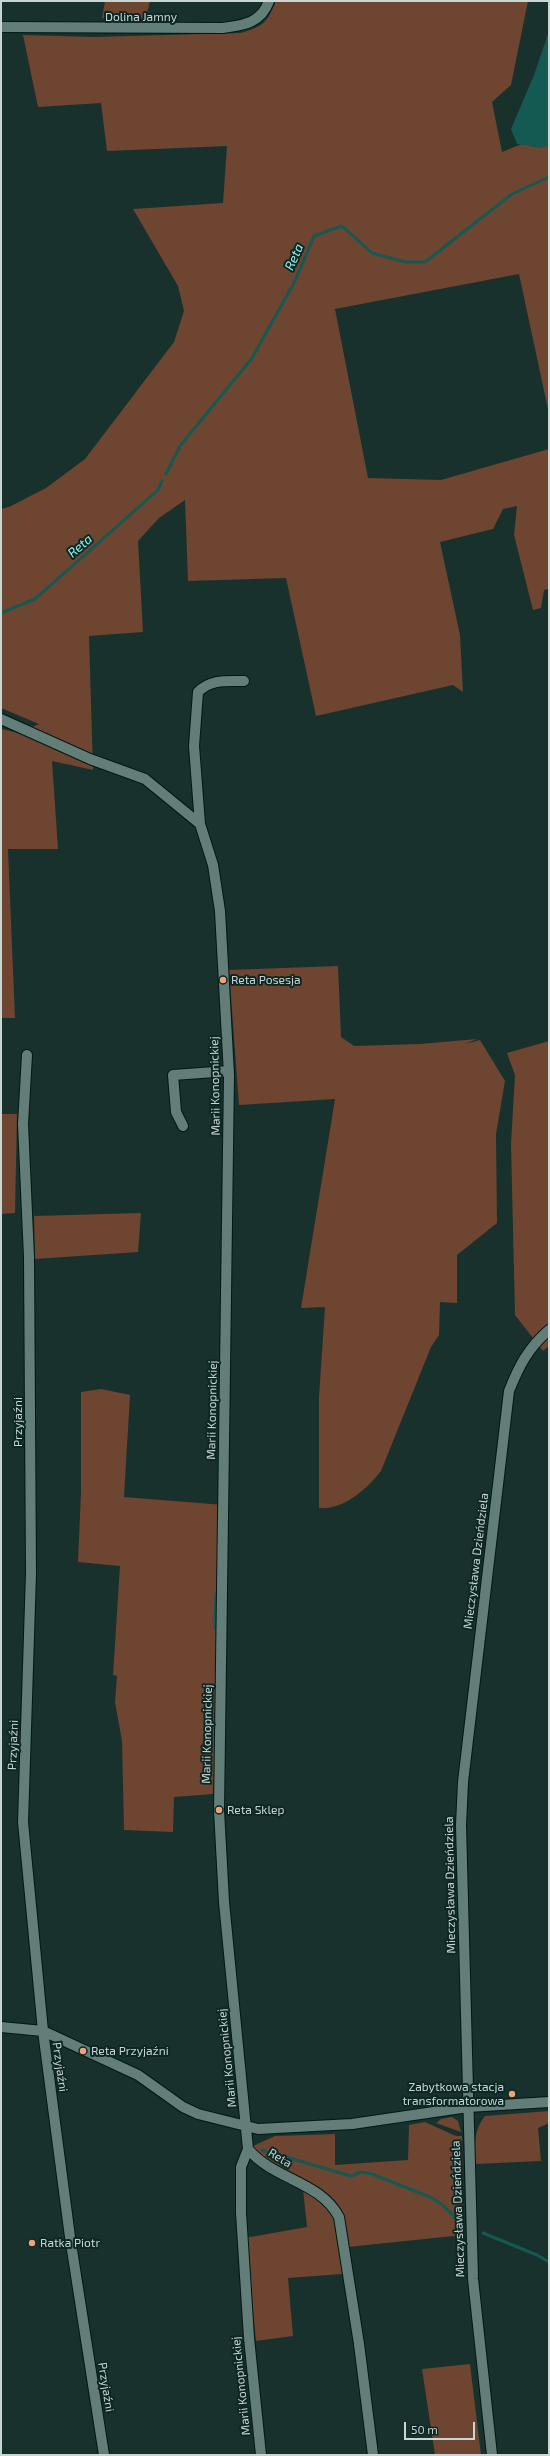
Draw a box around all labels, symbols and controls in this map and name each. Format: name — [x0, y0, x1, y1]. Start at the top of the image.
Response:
street label: Dolina Jamny — [105, 10, 177, 24]
water label: Reta — [281, 241, 307, 273]
water label: Reta — [65, 531, 95, 561]
place label: Reta Posesja — [231, 973, 301, 987]
marker: Reta Posesja — [218, 975, 228, 985]
street label: Marii Konopnickiej — [207, 1036, 223, 1136]
street label: Marii Konopnickiej — [204, 1360, 220, 1460]
street label: Przyjaźni — [11, 1397, 25, 1447]
street label: Mieczysława Dzieńdziela — [461, 1492, 491, 1630]
street label: Marii Konopnickiej — [199, 1684, 215, 1784]
street label: Przyjaźni — [5, 1720, 21, 1770]
place label: Reta Sklep — [227, 1803, 284, 1817]
marker: Reta Sklep — [214, 1805, 224, 1815]
street label: Mieczysława Dzieńdziela — [442, 1816, 458, 1954]
street label: Marii Konopnickiej — [215, 2008, 239, 2108]
street label: Przyjaźni — [49, 2041, 71, 2093]
place label: Reta Przyjaźni — [91, 2044, 169, 2058]
marker: Reta Przyjaźni — [78, 2046, 88, 2056]
place label: Zabytkowa stacja transformatorowa — [403, 2080, 504, 2108]
marker: Zabytkowa stacja transformatorowa — [507, 2089, 517, 2099]
street label: Mieczysława Dzieńdziela — [448, 2140, 468, 2278]
street label: Reta — [266, 2145, 294, 2171]
place label: Ratka Piotr — [40, 2236, 100, 2250]
marker: Ratka Piotr — [27, 2238, 37, 2248]
street label: Marii Konopnickiej — [229, 2336, 253, 2436]
street label: Przyjaźni — [95, 2361, 117, 2413]
scale bar — [406, 2414, 477, 2440]
text: 50 m — [411, 2422, 438, 2436]

